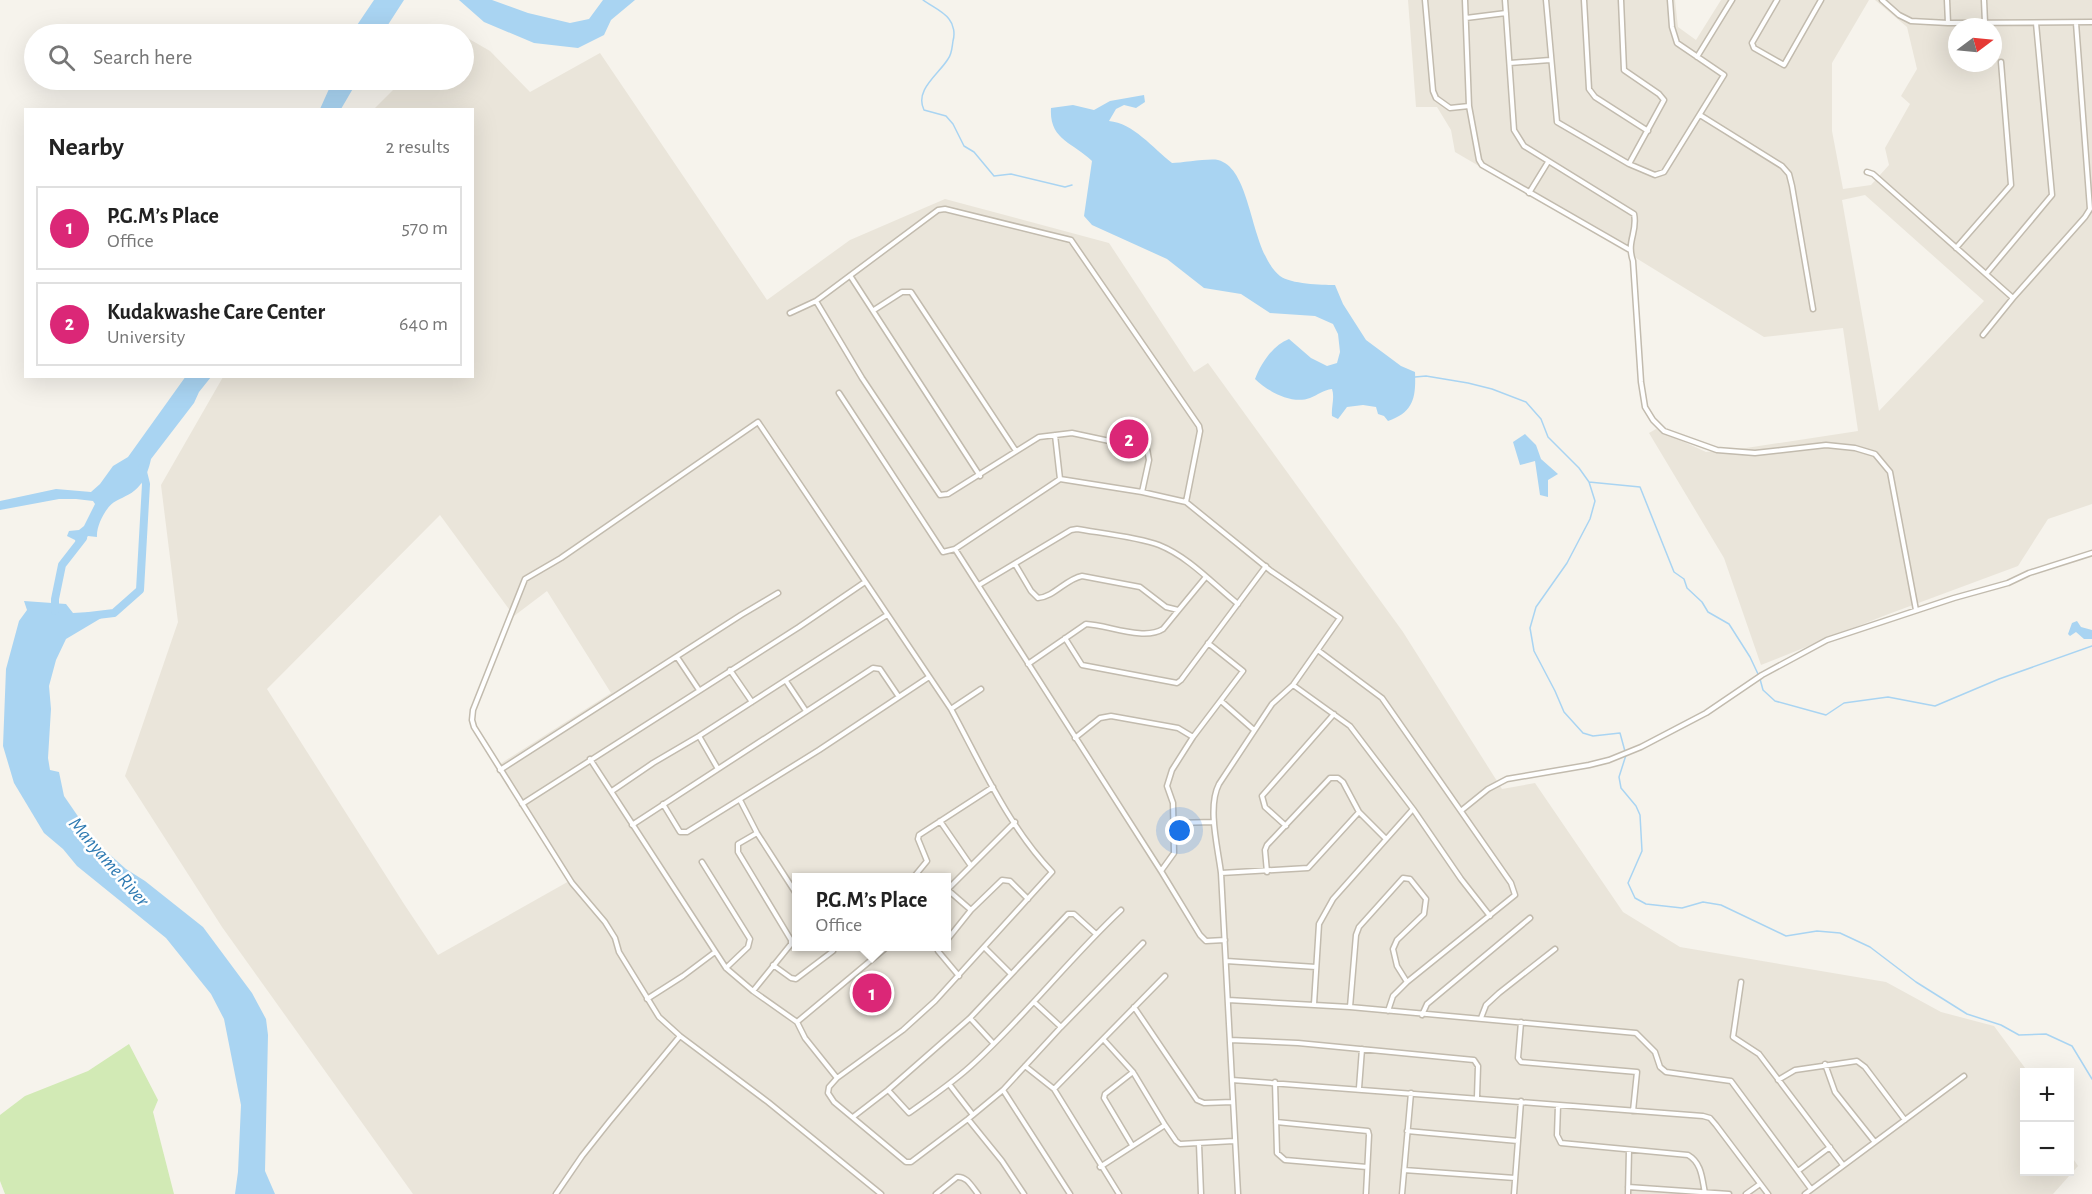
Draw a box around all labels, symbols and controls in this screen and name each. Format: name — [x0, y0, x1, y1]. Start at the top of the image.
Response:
north arrow — [1948, 18, 2002, 72]
search box — [24, 24, 474, 90]
icon: search — [45, 41, 78, 74]
text: Search here — [93, 46, 192, 68]
text: Nearby — [48, 134, 124, 160]
text: 2 results — [386, 137, 450, 157]
text: P.G.M’s Place — [107, 205, 219, 227]
text: 1 — [66, 218, 73, 238]
text: 570 m — [401, 218, 448, 238]
text: Office — [107, 231, 154, 251]
text: Kudakwashe Care Center — [107, 301, 325, 323]
text: 2 — [65, 314, 74, 334]
text: 640 m — [399, 314, 448, 334]
text: University — [107, 327, 185, 347]
pin: 2 — [1110, 416, 1148, 462]
water label: Manyame River — [65, 814, 153, 911]
your location — [1165, 816, 1194, 845]
popup — [792, 873, 951, 951]
text: P.G.M’s Place — [816, 889, 927, 911]
text: Office — [816, 915, 862, 935]
pin: 1 — [852, 970, 892, 1016]
map controls — [2020, 1068, 2074, 1176]
button: + — [2020, 1068, 2074, 1122]
button: − — [2020, 1122, 2074, 1176]

